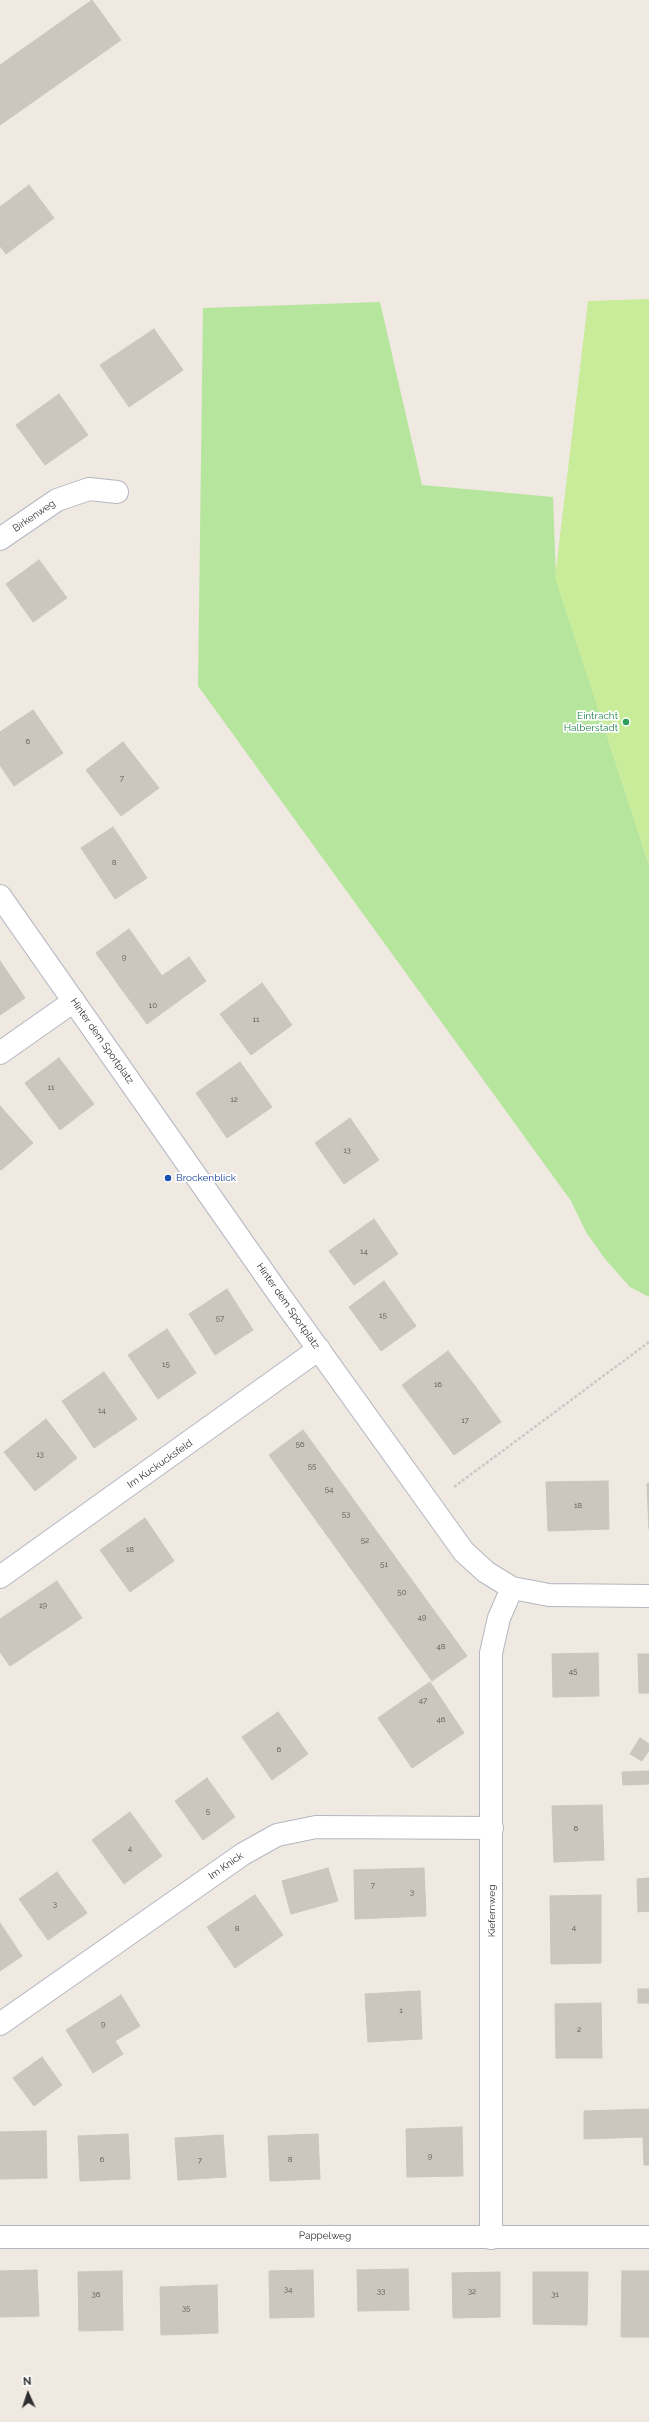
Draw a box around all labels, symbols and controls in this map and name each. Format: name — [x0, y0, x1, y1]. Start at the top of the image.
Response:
street label: Birkenweg — [10, 497, 58, 535]
place label: Eintracht Halberstadt — [564, 710, 618, 734]
marker: Eintracht Halberstadt — [621, 717, 631, 727]
house number: 6 — [26, 737, 30, 747]
house number: 7 — [120, 774, 124, 784]
house number: 8 — [112, 858, 116, 868]
house number: 9 — [122, 953, 126, 963]
street label: Hinter dem Sportplatz — [68, 996, 136, 1086]
house number: 10 — [149, 1001, 157, 1011]
house number: 11 — [253, 1015, 259, 1025]
house number: 11 — [48, 1083, 54, 1093]
house number: 12 — [230, 1095, 238, 1105]
house number: 13 — [343, 1146, 351, 1156]
place label: Brockenblick — [176, 1172, 236, 1184]
marker: Brockenblick — [163, 1173, 173, 1183]
house number: 14 — [360, 1247, 368, 1257]
street label: Hinter dem Sportplatz — [254, 1261, 322, 1351]
house number: 15 — [379, 1311, 387, 1321]
house number: 57 — [216, 1314, 224, 1324]
house number: 15 — [162, 1360, 170, 1370]
house number: 16 — [434, 1380, 442, 1390]
house number: 14 — [98, 1406, 106, 1416]
house number: 17 — [461, 1416, 469, 1426]
street label: Im Kuckucksfeld — [125, 1437, 195, 1491]
house number: 56 — [295, 1440, 305, 1450]
house number: 13 — [36, 1450, 44, 1460]
house number: 55 — [308, 1462, 316, 1472]
house number: 54 — [325, 1485, 333, 1495]
house number: 18 — [574, 1501, 582, 1511]
house number: 53 — [342, 1510, 350, 1520]
house number: 52 — [361, 1536, 369, 1546]
house number: 18 — [126, 1545, 134, 1555]
house number: 51 — [380, 1560, 388, 1570]
house number: 50 — [397, 1588, 407, 1598]
house number: 19 — [39, 1601, 47, 1611]
house number: 49 — [417, 1613, 427, 1623]
house number: 48 — [436, 1642, 446, 1652]
house number: 45 — [569, 1667, 577, 1677]
house number: 47 — [419, 1696, 427, 1706]
house number: 46 — [436, 1715, 446, 1725]
house number: 6 — [277, 1745, 281, 1755]
house number: 5 — [206, 1807, 210, 1817]
house number: 6 — [574, 1824, 578, 1834]
house number: 4 — [128, 1844, 132, 1854]
street label: Im Knick — [206, 1850, 246, 1882]
house number: 7 — [371, 1881, 375, 1891]
street label: Kiefernweg — [486, 1885, 498, 1937]
house number: 3 — [410, 1888, 414, 1898]
house number: 3 — [53, 1900, 57, 1910]
house number: 4 — [572, 1923, 576, 1933]
house number: 8 — [235, 1924, 239, 1934]
house number: 1 — [399, 2006, 403, 2016]
house number: 9 — [101, 2020, 105, 2030]
house number: 2 — [577, 2025, 581, 2035]
house number: 9 — [428, 2152, 432, 2162]
house number: 6 — [100, 2155, 104, 2165]
house number: 8 — [288, 2155, 292, 2165]
house number: 7 — [198, 2156, 202, 2166]
street label: Pappelweg — [299, 2230, 351, 2242]
house number: 34 — [284, 2285, 292, 2295]
house number: 33 — [377, 2287, 385, 2297]
house number: 32 — [468, 2287, 476, 2297]
house number: 36 — [91, 2290, 101, 2300]
house number: 31 — [551, 2290, 559, 2300]
house number: 35 — [182, 2304, 190, 2314]
north arrow — [8, 2374, 48, 2414]
text: N — [23, 2375, 32, 2388]

